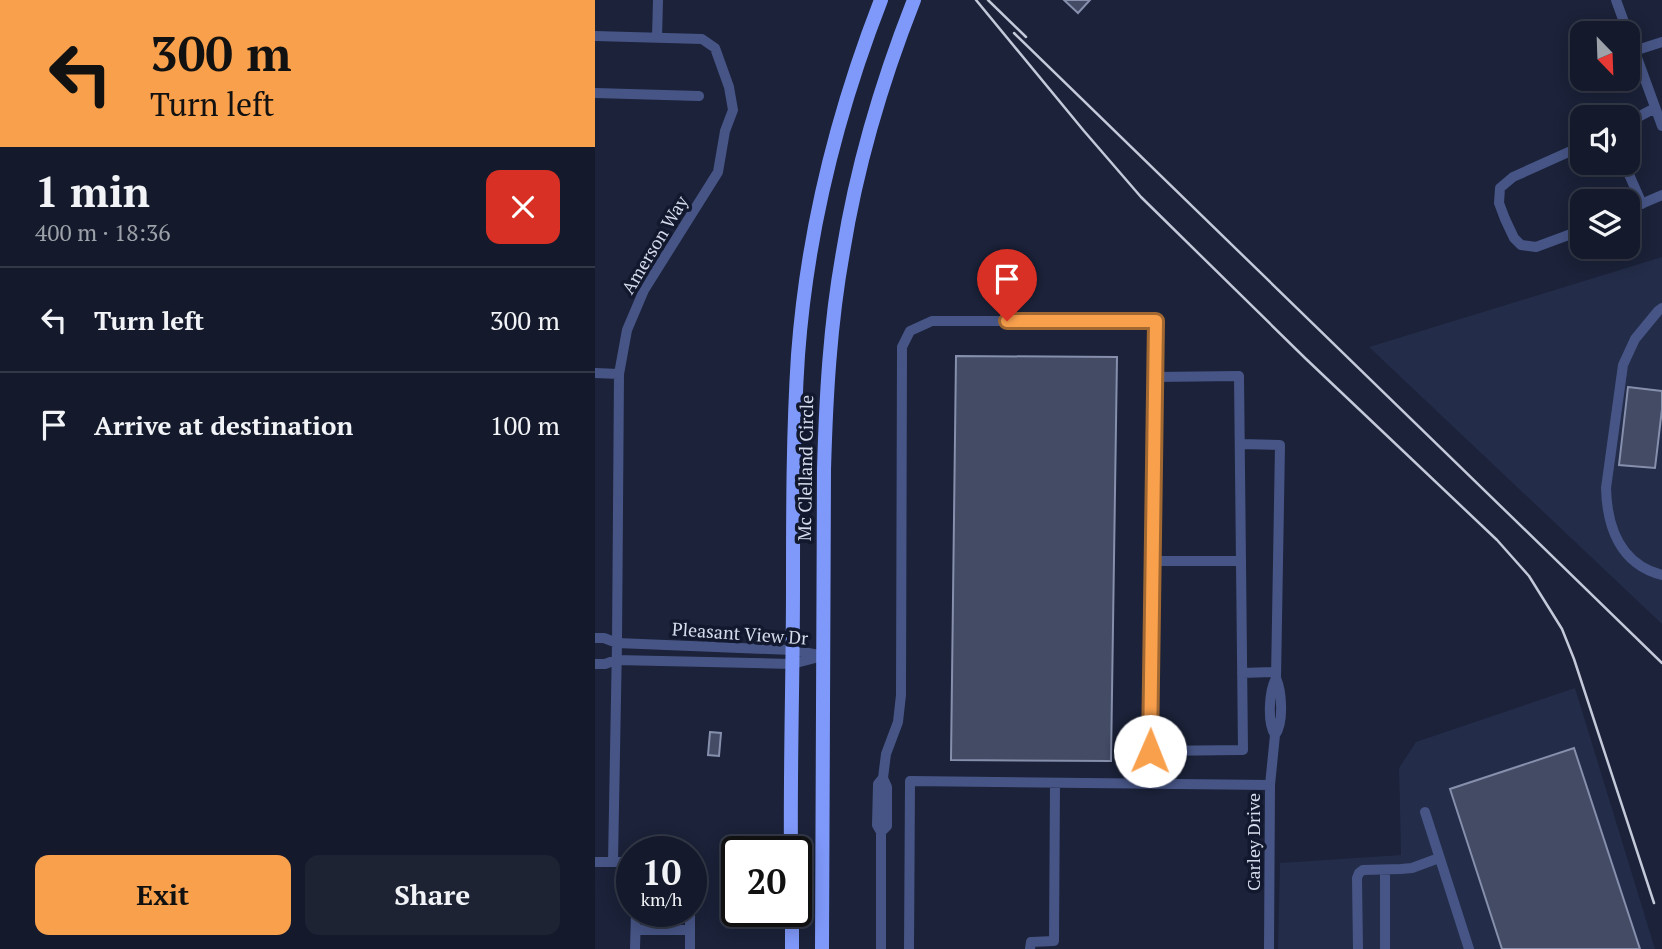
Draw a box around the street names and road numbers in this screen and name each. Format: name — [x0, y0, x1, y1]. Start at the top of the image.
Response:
street label: Amerson Way — [615, 190, 693, 298]
street label: Mc Clelland Circle — [792, 395, 818, 541]
street label: Pleasant View Dr — [671, 616, 809, 650]
street label: Carley Drive — [1241, 793, 1265, 891]

